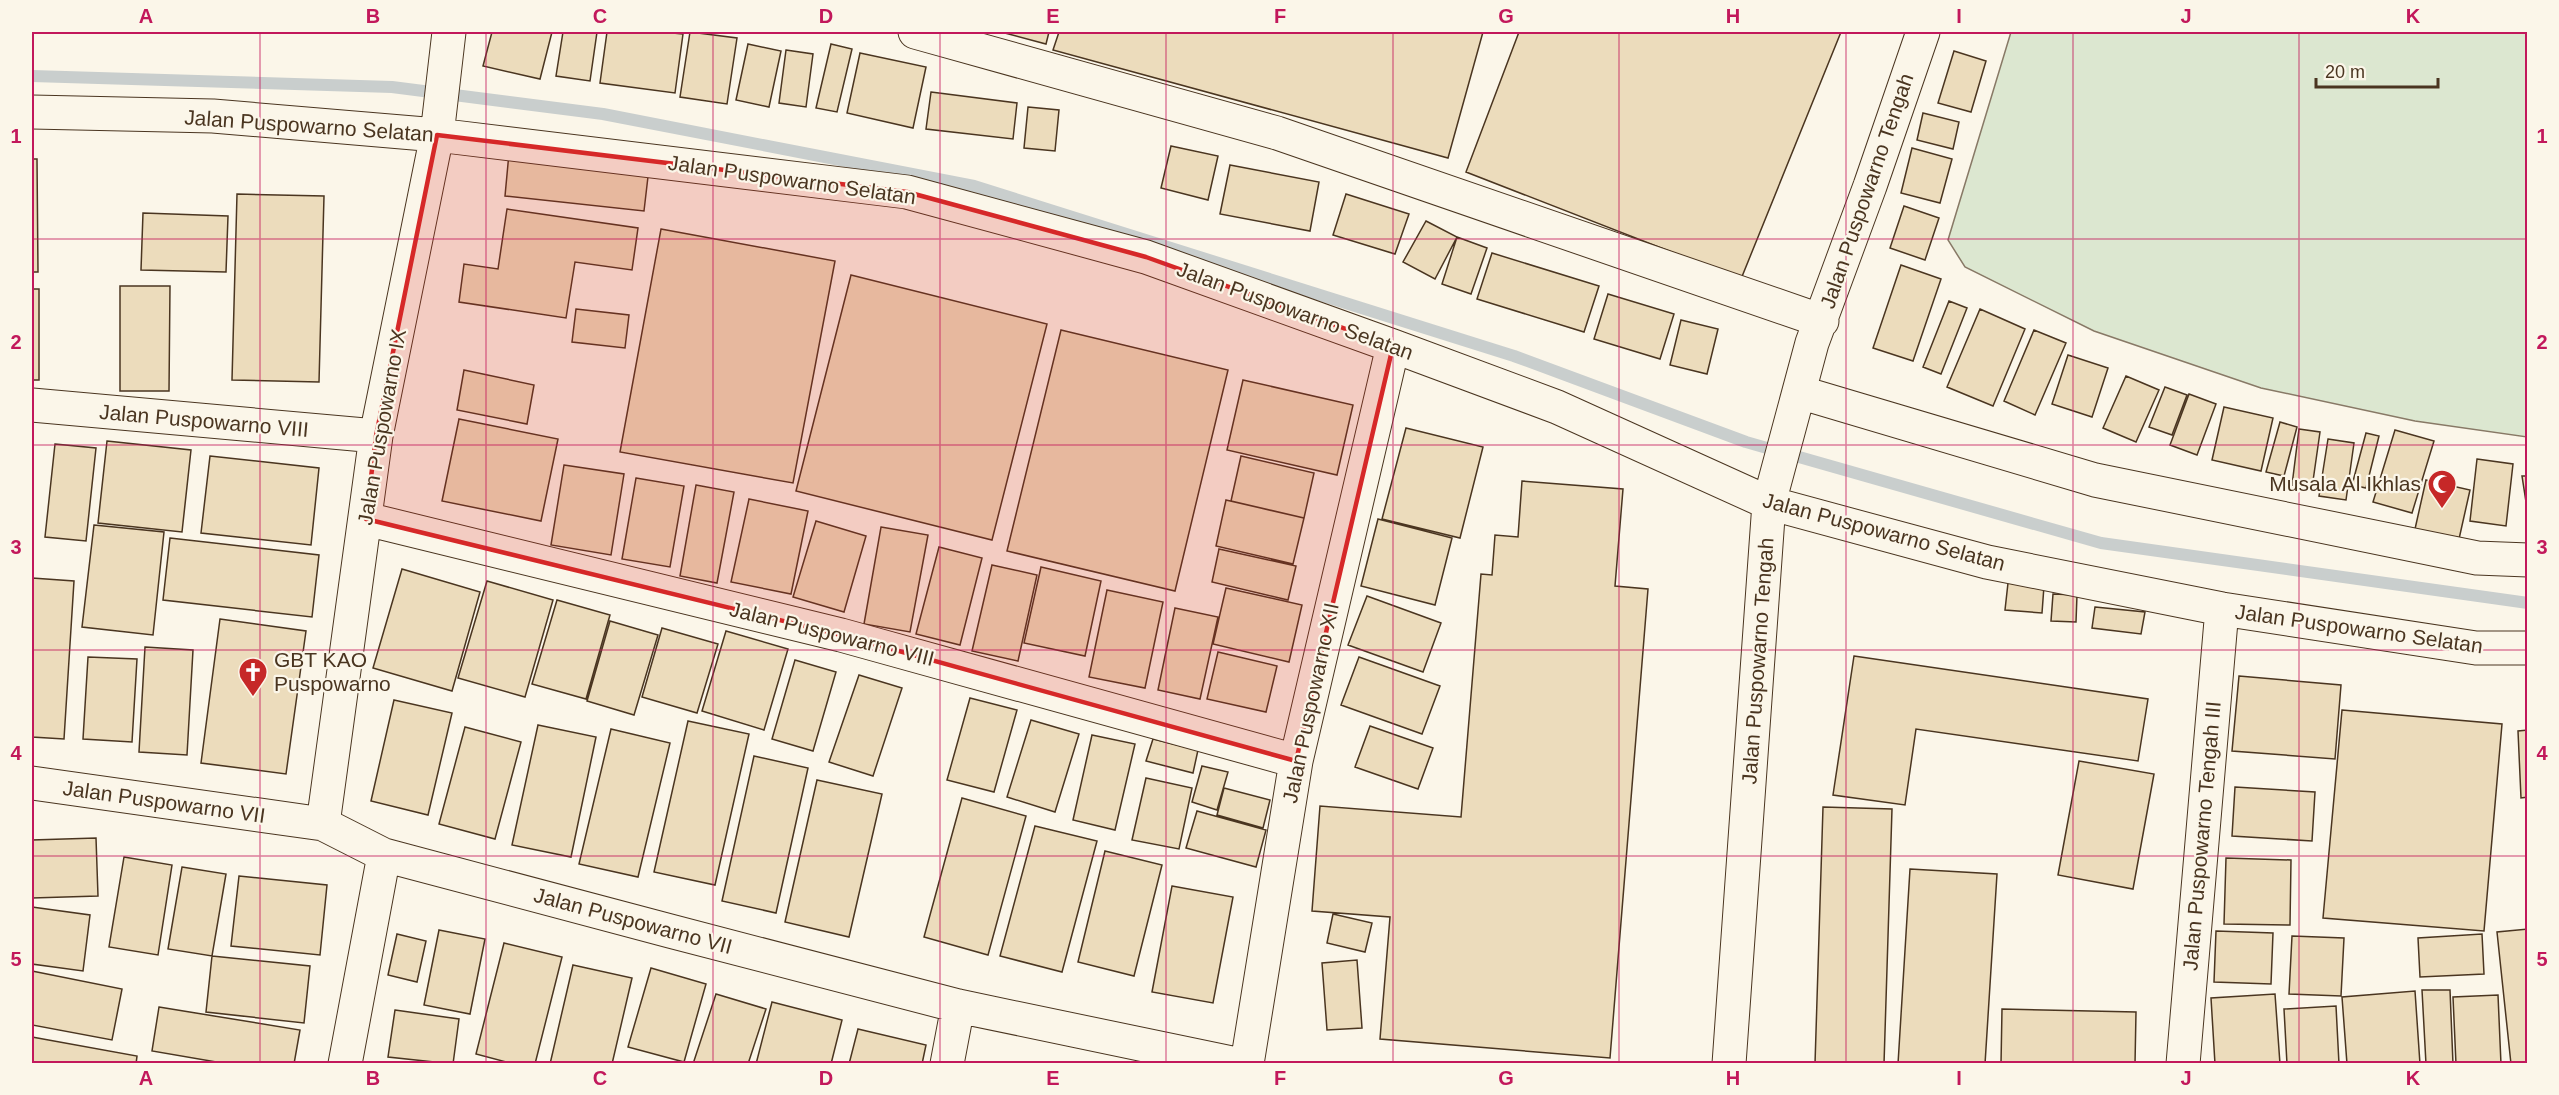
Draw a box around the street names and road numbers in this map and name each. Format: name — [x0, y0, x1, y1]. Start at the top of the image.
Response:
street label: Jalan Puspowarno Tengah — [1815, 70, 1918, 311]
street label: Jalan Puspowarno Selatan — [184, 105, 434, 146]
street label: Jalan Puspowarno Selatan — [667, 151, 917, 208]
street label: Jalan Puspowarno Selatan — [1174, 257, 1416, 364]
street label: Jalan Puspowarno IX — [353, 327, 410, 527]
street label: Jalan Puspowarno VIII — [98, 400, 310, 441]
street label: Jalan Puspowarno Selatan — [1760, 488, 2008, 575]
street label: Jalan Puspowarno Tengah — [1737, 537, 1778, 785]
street label: Jalan Puspowarno VIII — [727, 597, 937, 670]
street label: Jalan Puspowarno Selatan — [2234, 600, 2484, 657]
street label: Jalan Puspowarno XII — [1278, 601, 1343, 805]
street label: Jalan Puspowarno Tengah III — [2178, 700, 2225, 972]
street label: Jalan Puspowarno VII — [61, 776, 267, 827]
street label: Jalan Puspowarno VII — [531, 883, 735, 958]

